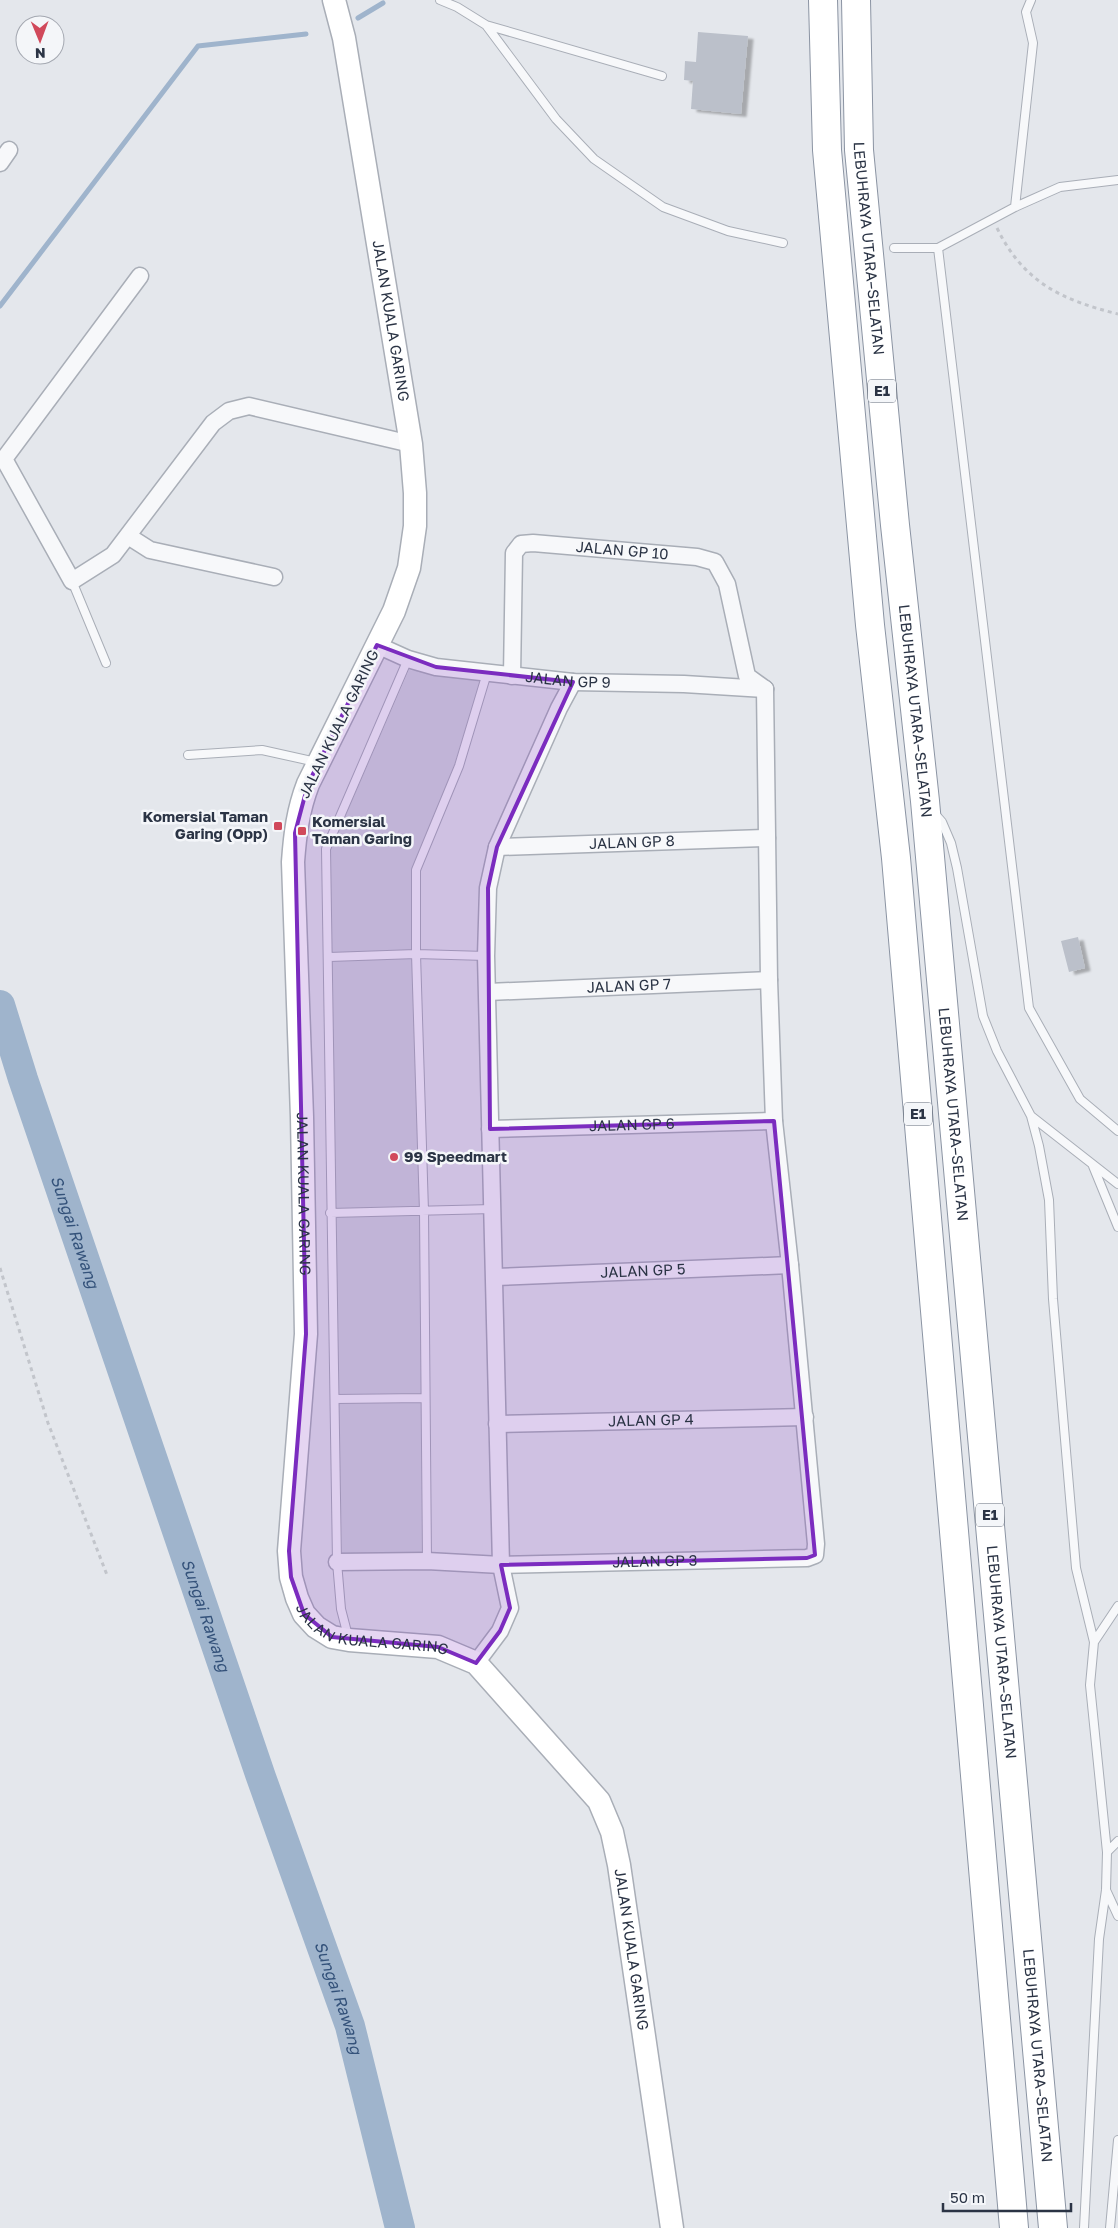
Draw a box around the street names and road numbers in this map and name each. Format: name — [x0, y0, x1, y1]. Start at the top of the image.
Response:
street label: LEBUHRAYA UTARA–SELATAN — [851, 142, 889, 356]
street label: JALAN KUALA GARING — [369, 239, 414, 403]
road number: E1 — [868, 380, 896, 402]
street label: JALAN GP 10 — [575, 537, 669, 563]
street label: LEBUHRAYA UTARA–SELATAN — [896, 603, 936, 818]
street label: JALAN KUALA GARING — [294, 646, 382, 801]
street label: JALAN GP 9 — [525, 667, 611, 691]
street label: JALAN GP 8 — [589, 831, 675, 852]
street label: JALAN GP 7 — [586, 974, 671, 996]
street label: LEBUHRAYA UTARA–SELATAN — [936, 1007, 973, 1222]
road number: E1 — [904, 1102, 932, 1126]
street label: JALAN KUALA GARING — [294, 1112, 315, 1276]
street label: JALAN GP 6 — [589, 1114, 675, 1134]
street label: JALAN GP 5 — [600, 1259, 686, 1281]
street label: JALAN GP 4 — [608, 1410, 694, 1429]
road number: E1 — [976, 1504, 1004, 1526]
street label: LEBUHRAYA UTARA–SELATAN — [984, 1545, 1021, 1760]
street label: JALAN GP 3 — [612, 1551, 698, 1570]
street label: JALAN KUALA GARING — [293, 1601, 451, 1658]
street label: JALAN KUALA GARING — [612, 1867, 653, 2031]
street label: LEBUHRAYA UTARA–SELATAN — [1020, 1948, 1057, 2163]

